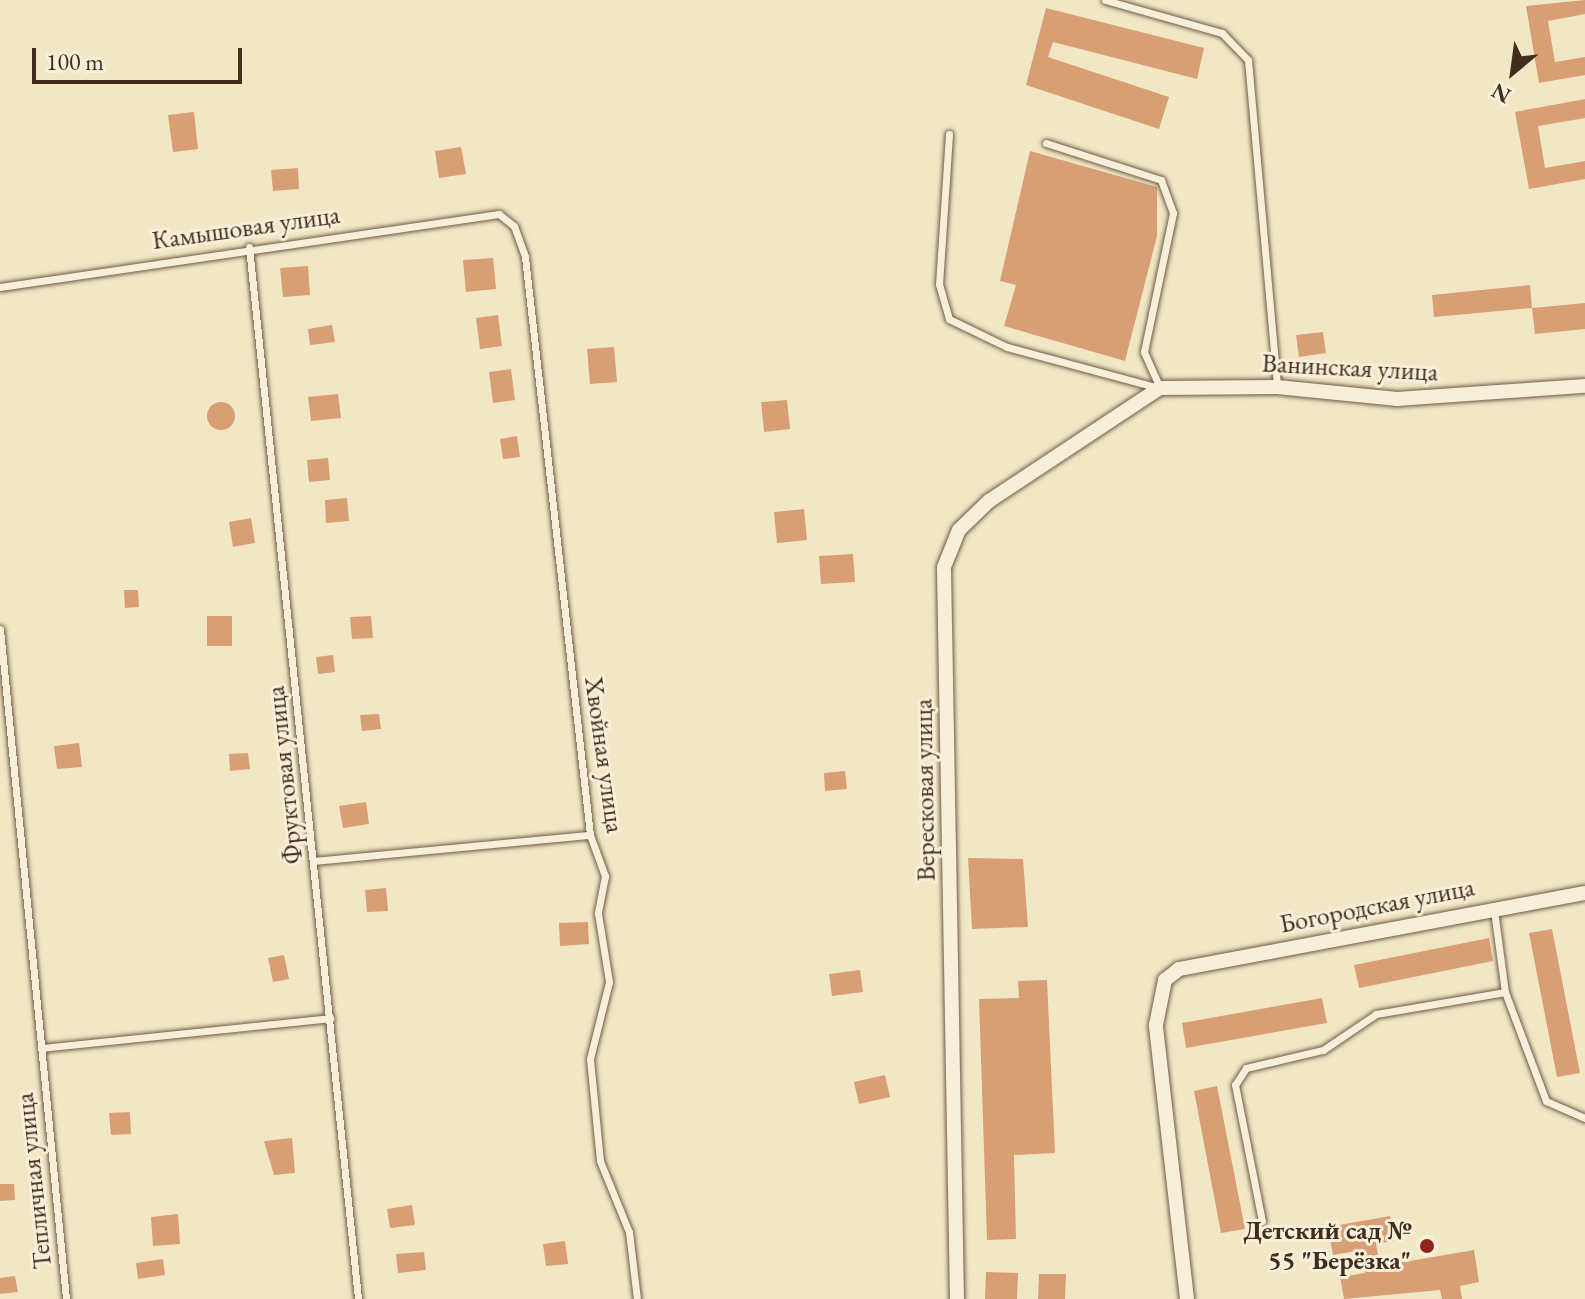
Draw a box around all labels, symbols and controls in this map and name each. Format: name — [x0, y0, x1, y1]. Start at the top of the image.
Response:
scale bar — [36, 32, 246, 82]
north arrow — [1473, 32, 1553, 112]
text: 100 m — [46, 46, 104, 77]
text: N — [1486, 76, 1516, 110]
street label: Камышовая улица — [150, 199, 342, 257]
street label: Ванинская улица — [1261, 348, 1439, 388]
street label: Хвойная улица — [578, 675, 630, 835]
street label: Фруктовая улица — [260, 684, 310, 866]
street label: Вересковая улица — [908, 698, 942, 882]
street label: Богородская улица — [1277, 872, 1477, 940]
street label: Тепличная улица — [9, 1091, 59, 1271]
place label: Детский сад № 55 "Берёзка" — [1243, 1215, 1411, 1276]
marker: Детский сад № 55 "Берёзка" — [1418, 1237, 1436, 1255]

